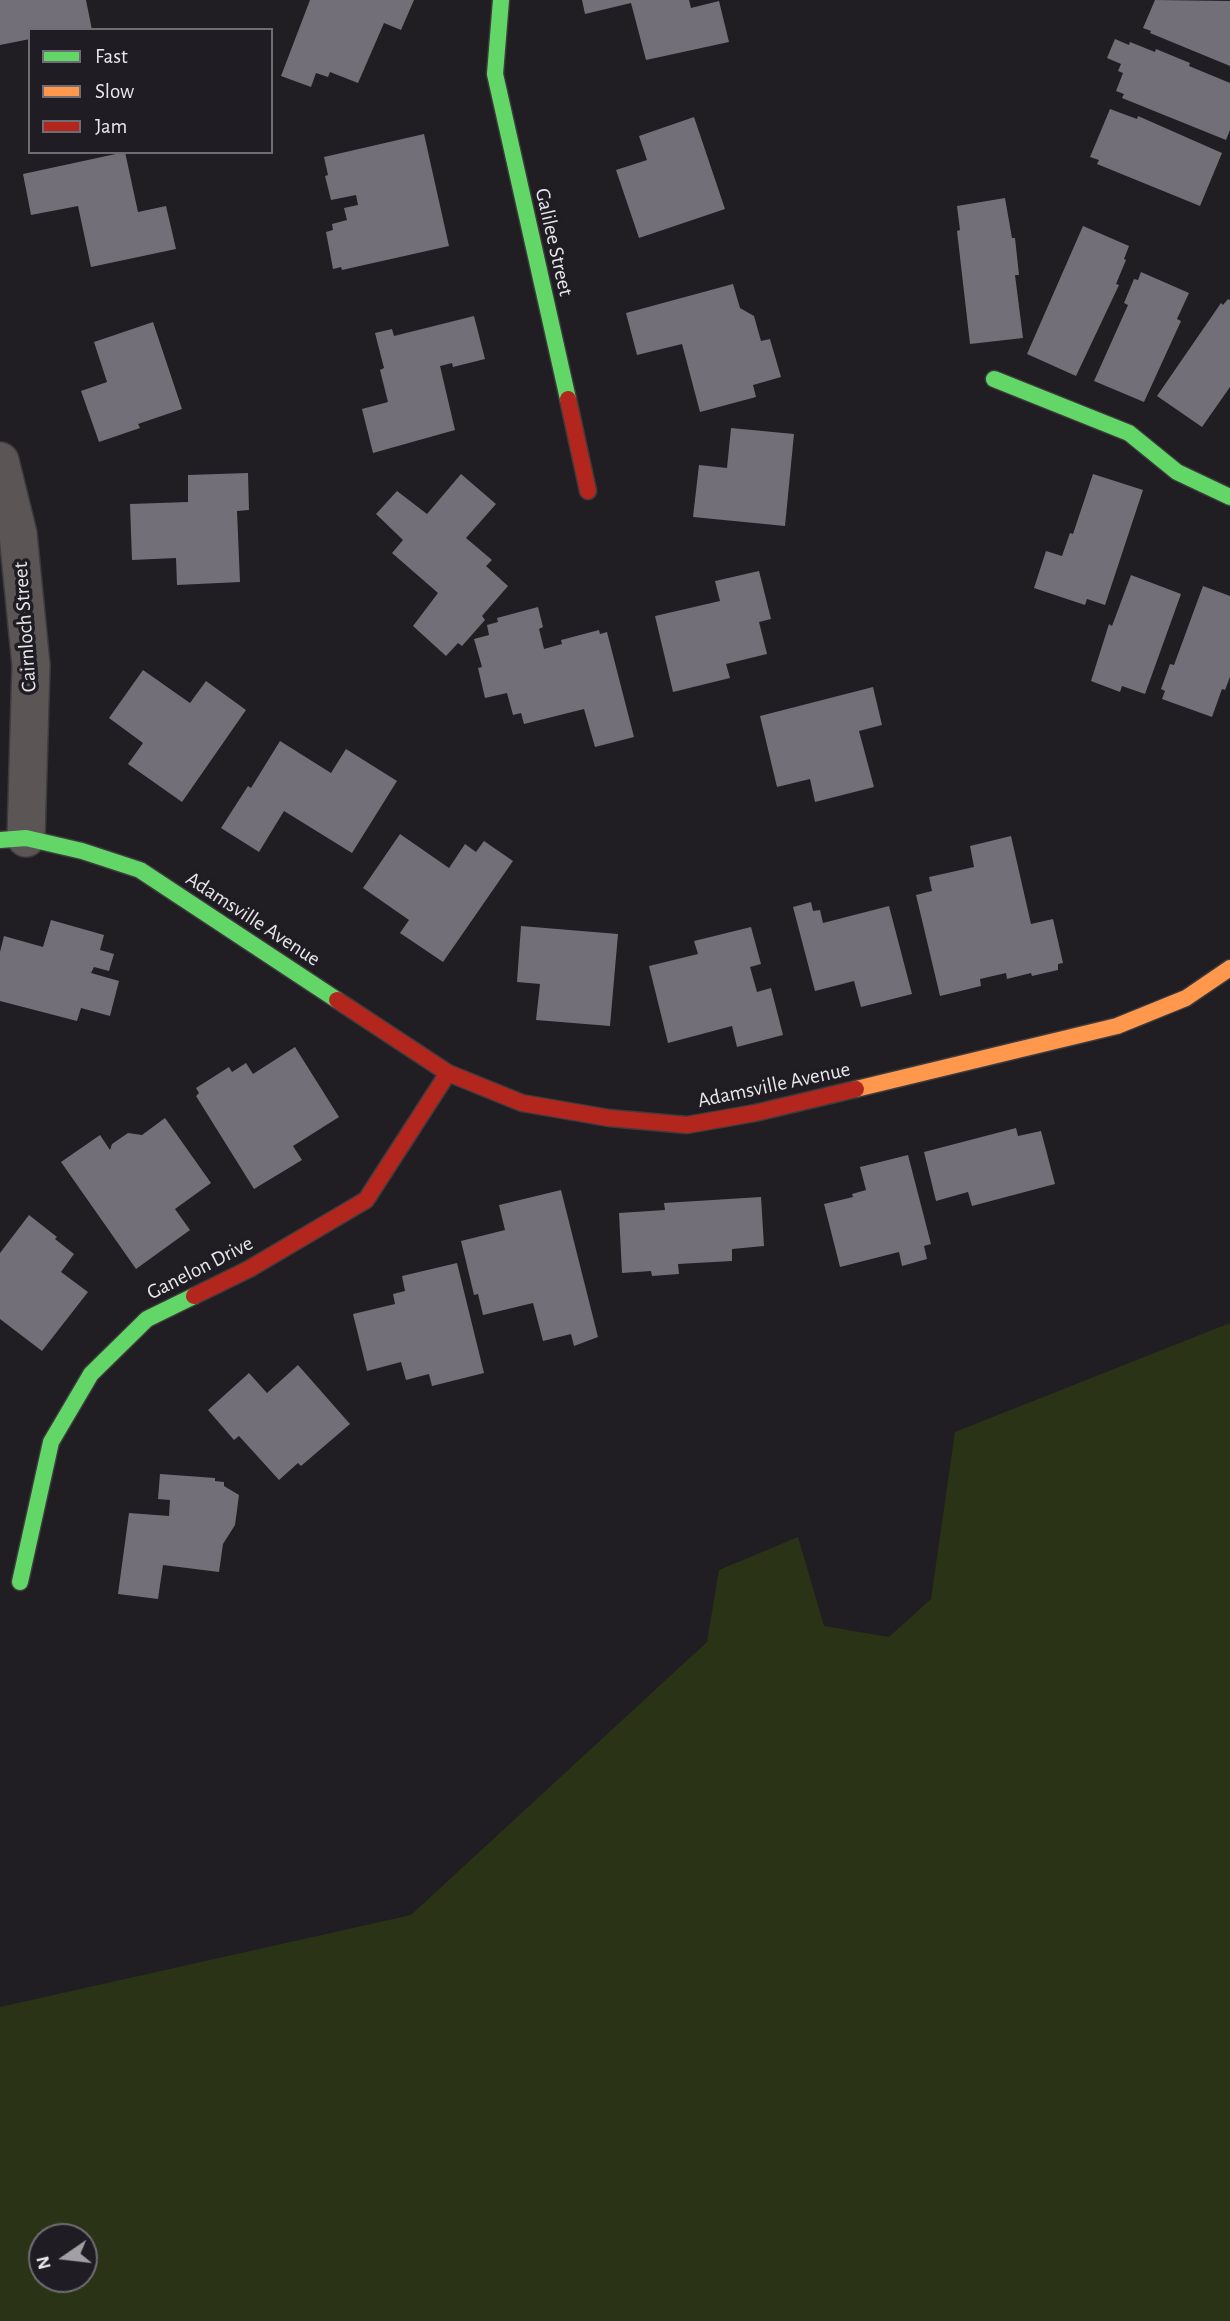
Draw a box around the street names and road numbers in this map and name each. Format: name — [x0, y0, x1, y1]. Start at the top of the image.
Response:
street label: Galilee Street — [529, 186, 579, 298]
street label: Cairnloch Street — [8, 561, 42, 693]
street label: Adamsville Avenue — [181, 866, 325, 972]
street label: Adamsville Avenue — [695, 1057, 853, 1113]
street label: Ganelon Drive — [143, 1231, 257, 1305]

